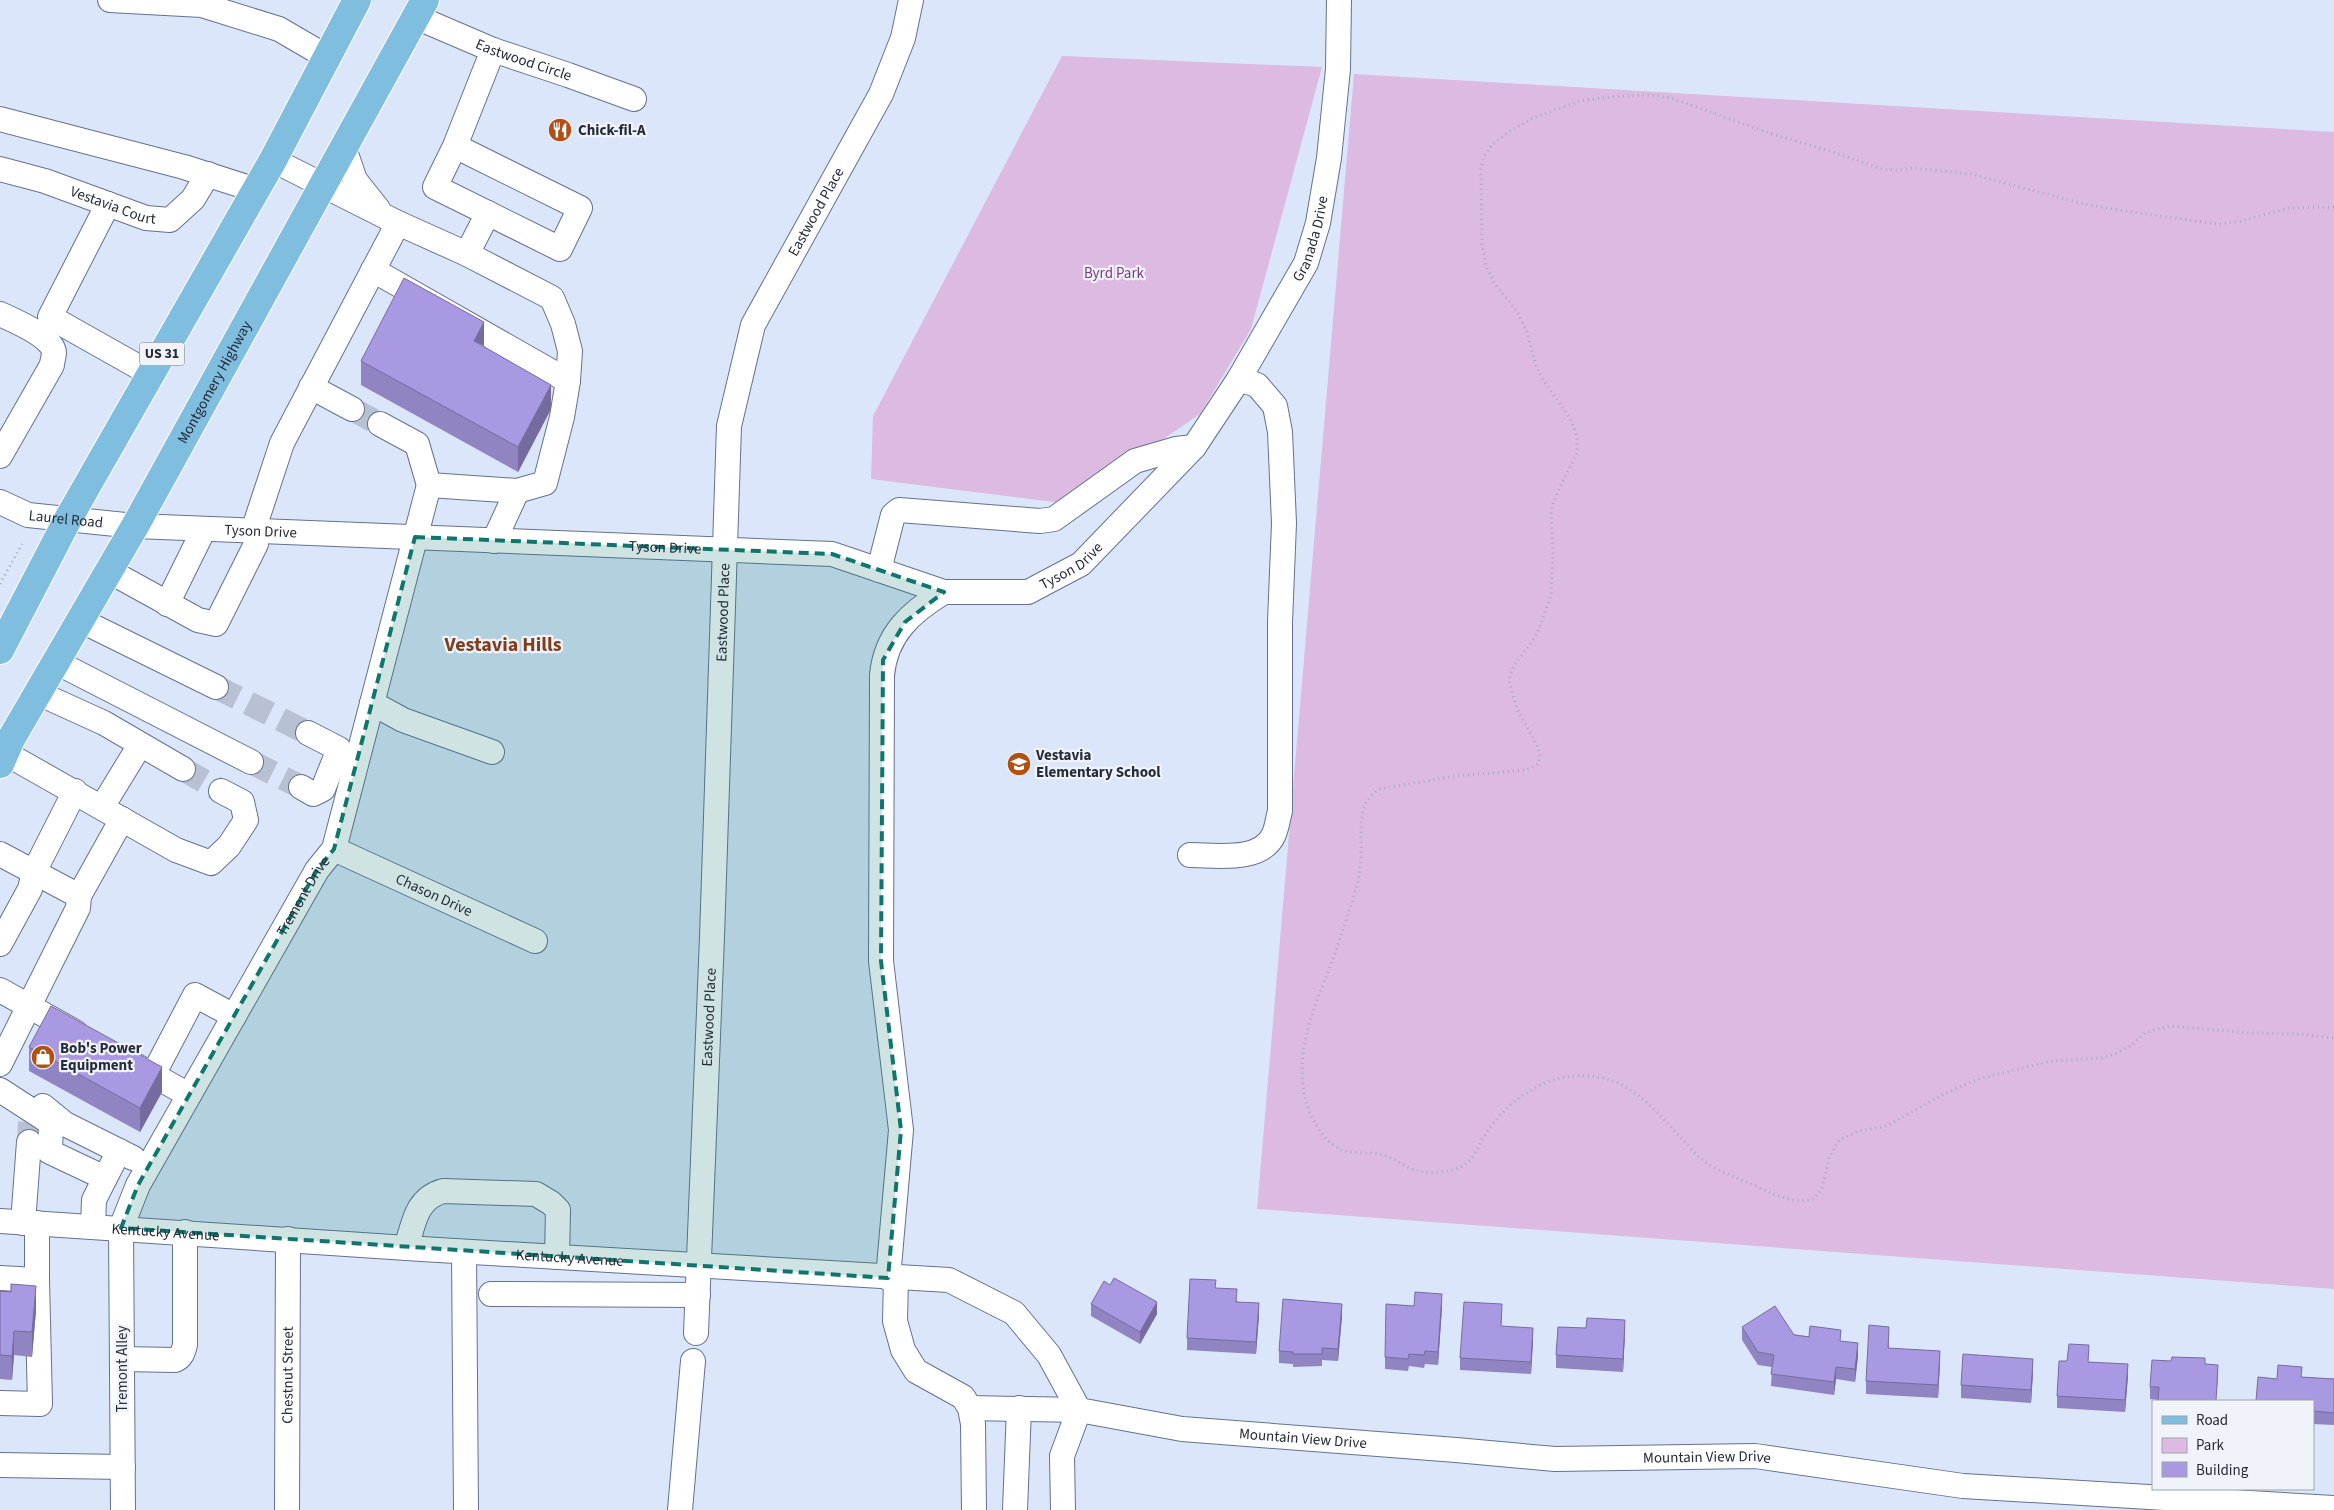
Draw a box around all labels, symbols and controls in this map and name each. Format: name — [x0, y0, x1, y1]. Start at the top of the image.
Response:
street label: Eastwood Circle — [472, 33, 575, 86]
restaurant icon: Chick-fil-A — [547, 117, 573, 143]
place label: Chick-fil-A — [578, 120, 646, 141]
street label: Eastwood Place — [783, 163, 849, 260]
street label: Vestavia Court — [67, 181, 157, 229]
street label: Granada Drive — [1287, 194, 1333, 285]
park label: Byrd Park — [1084, 263, 1145, 284]
street label: Montgomery Highway — [172, 317, 257, 448]
road number: US 31 — [140, 342, 184, 366]
street label: Laurel Road — [28, 505, 104, 533]
street label: Tyson Drive — [224, 519, 297, 543]
street label: Tyson Drive — [628, 535, 702, 559]
street label: Tyson Drive — [1036, 537, 1107, 595]
street label: Eastwood Place — [711, 563, 735, 662]
district label: Vestavia Hills — [443, 631, 562, 659]
place label: Vestavia Elementary School — [1035, 745, 1161, 783]
school or university icon: Vestavia Elementary School — [1006, 751, 1032, 777]
street label: Tremont Drive — [271, 852, 335, 940]
street label: Chason Drive — [392, 868, 476, 922]
street label: Eastwood Place — [696, 967, 721, 1067]
place label: Bob's Power Equipment — [60, 1038, 142, 1076]
shop icon: Bob's Power Equipment — [30, 1044, 56, 1070]
street label: Kentucky Avenue — [111, 1218, 220, 1246]
street label: Kentucky Avenue — [515, 1244, 624, 1271]
street label: Tremont Alley — [112, 1326, 133, 1413]
street label: Chestnut Street — [277, 1326, 298, 1424]
legend — [2152, 1400, 2314, 1490]
text: Road — [2196, 1410, 2228, 1431]
street label: Mountain View Drive — [1238, 1423, 1368, 1454]
text: Park — [2196, 1435, 2225, 1456]
street label: Mountain View Drive — [1643, 1445, 1772, 1469]
text: Building — [2196, 1460, 2249, 1481]

